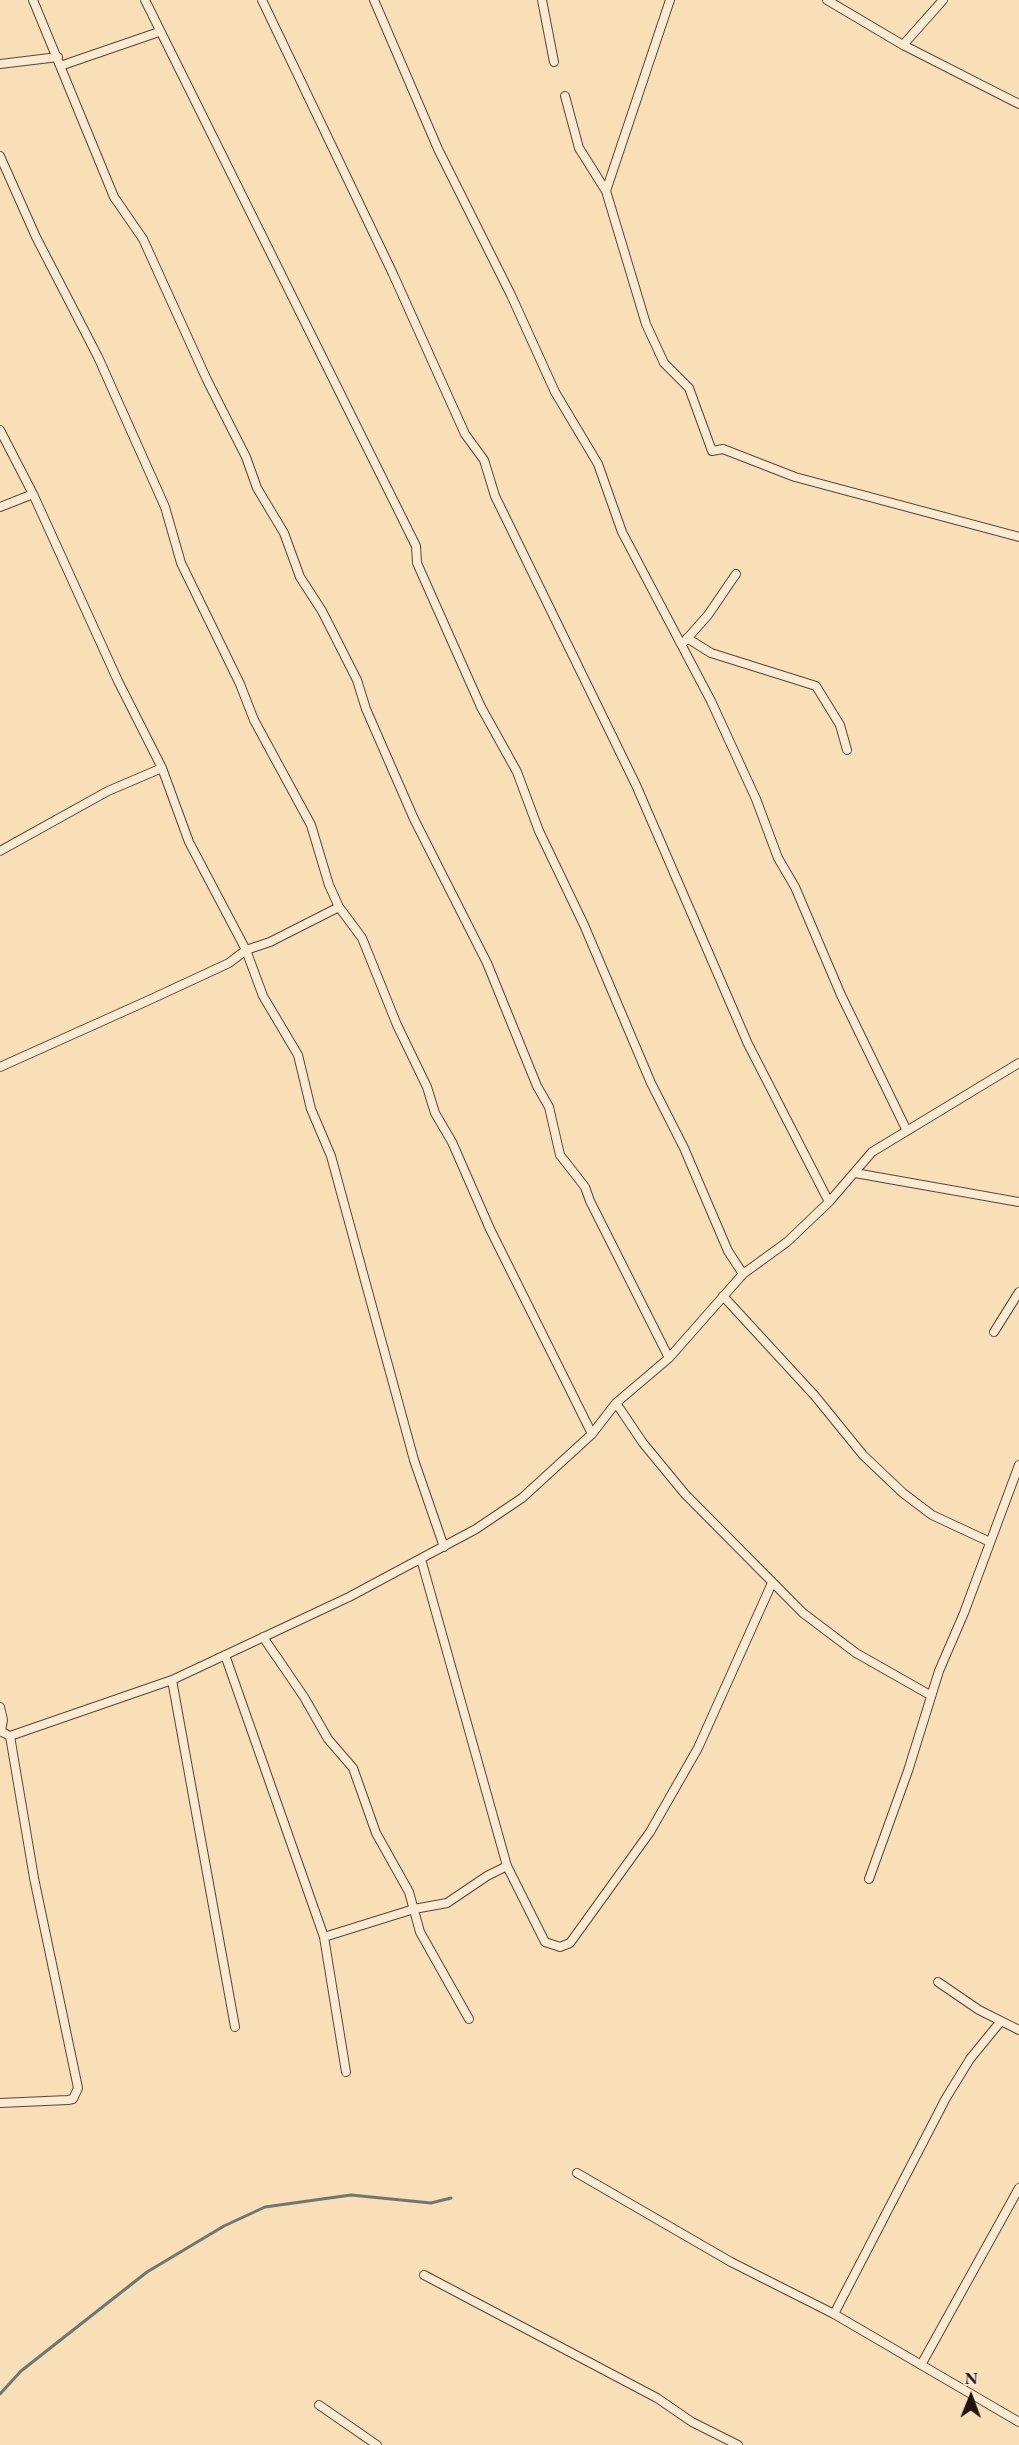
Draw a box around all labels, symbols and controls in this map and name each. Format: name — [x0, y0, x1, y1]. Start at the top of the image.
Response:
north arrow — [941, 2367, 1001, 2427]
text: N — [965, 2368, 978, 2389]

